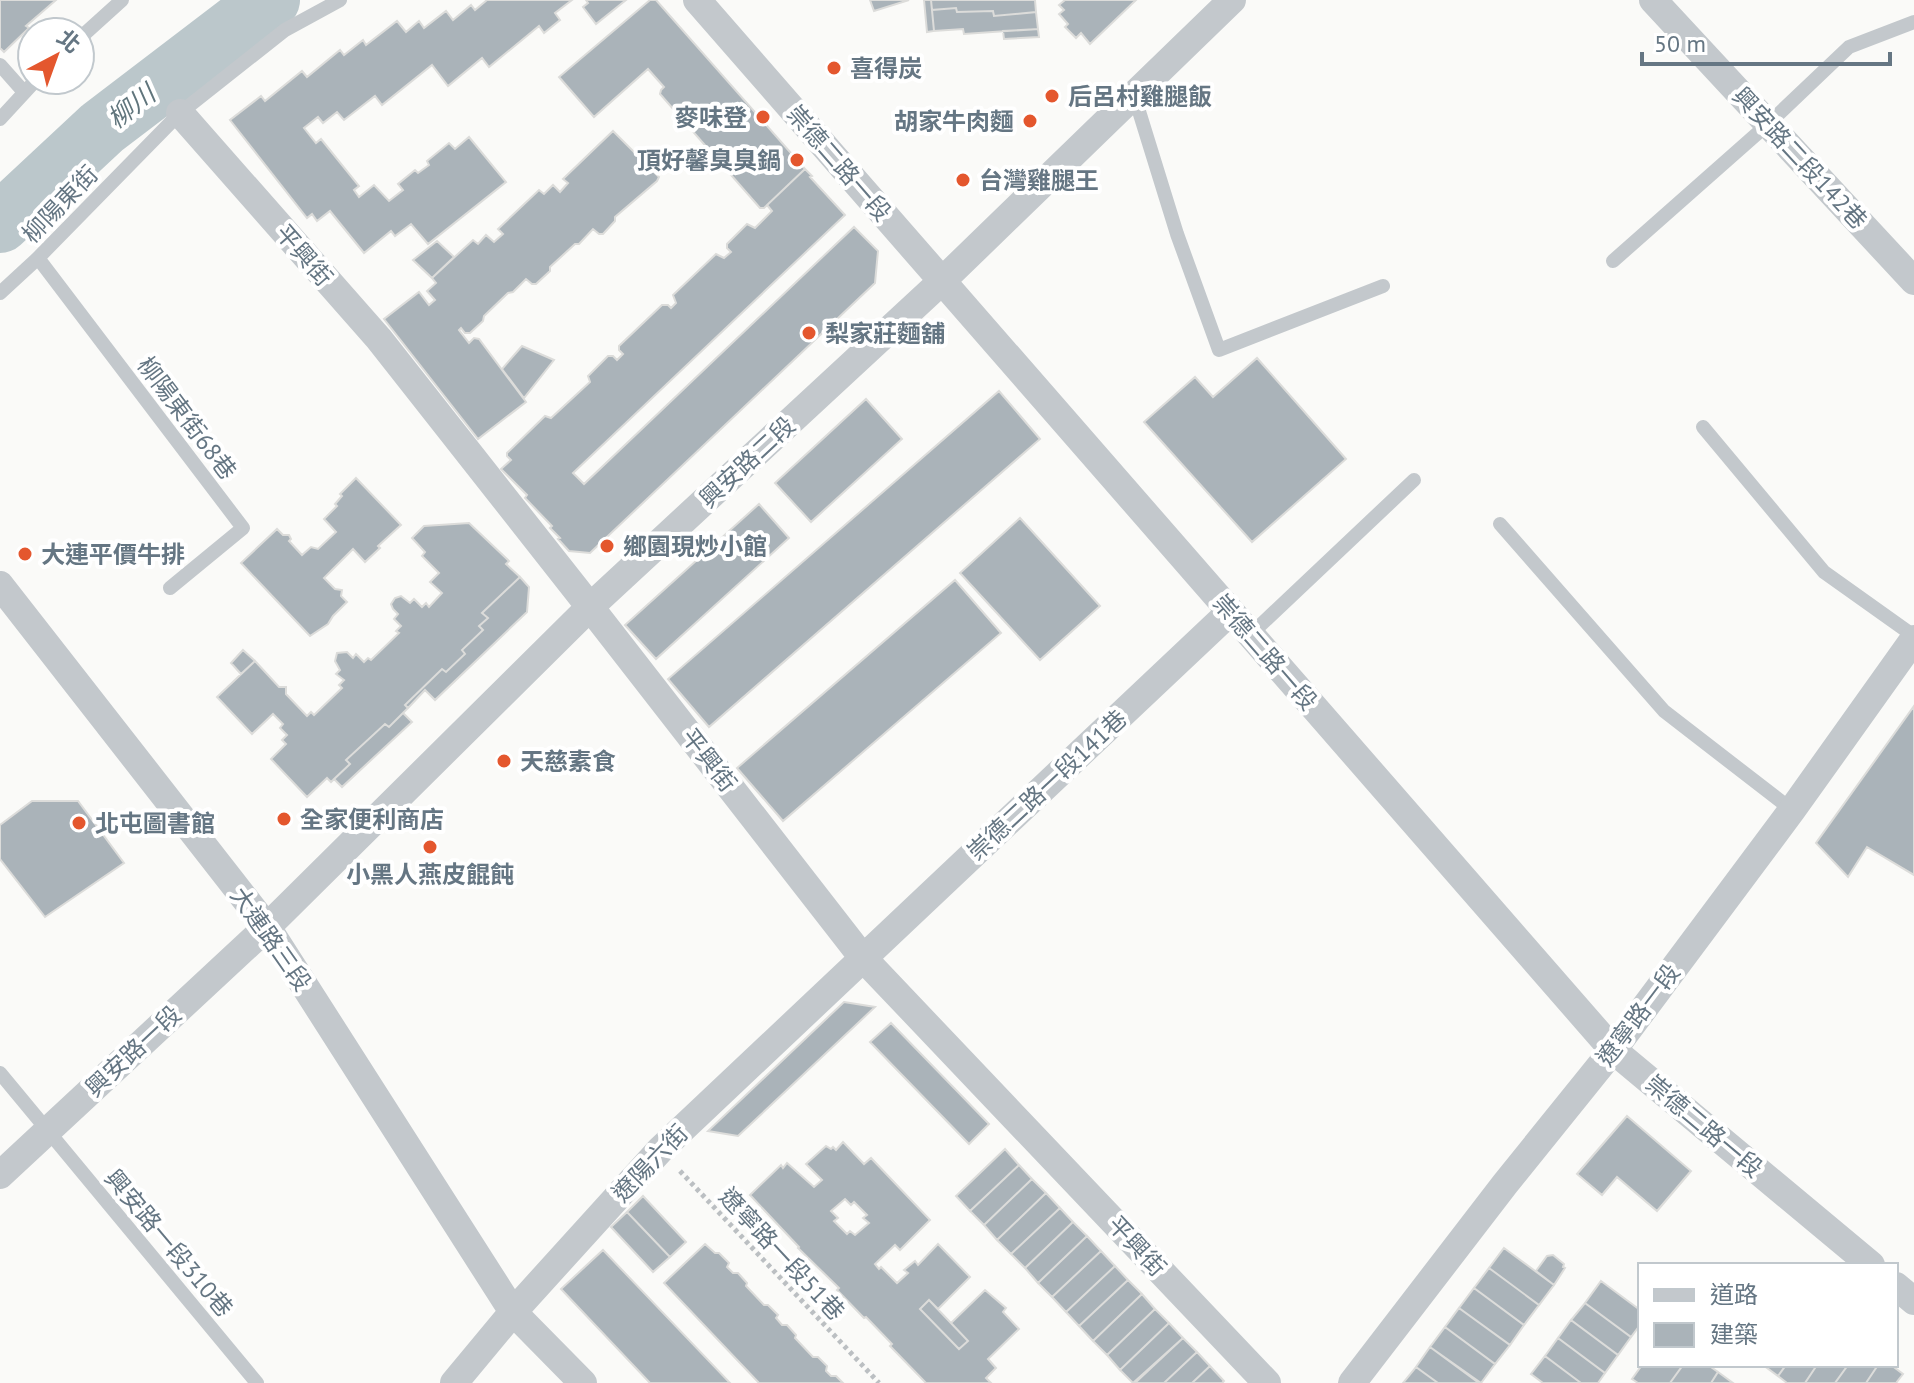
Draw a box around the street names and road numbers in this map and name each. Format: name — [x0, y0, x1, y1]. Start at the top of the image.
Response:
street label: 興安路二段142巷 — [1726, 80, 1874, 236]
street label: 崇德二路一段 — [780, 98, 898, 228]
street label: 柳陽東街 — [16, 159, 104, 249]
street label: 平興街 — [269, 218, 339, 292]
street label: 柳陽東街68巷 — [131, 350, 243, 486]
street label: 興安路二段 — [693, 410, 801, 514]
street label: 崇德二路一段 — [1206, 587, 1324, 717]
street label: 崇德二路一段141巷 — [961, 703, 1133, 867]
street label: 平興街 — [675, 722, 743, 798]
street label: 大連路三段 — [224, 881, 318, 997]
street label: 遼寧路一段 — [1590, 958, 1686, 1072]
street label: 興安路一段 — [79, 999, 187, 1103]
street label: 崇德二路一段 — [1639, 1068, 1769, 1184]
street label: 遼陽六街 — [606, 1118, 694, 1208]
street label: 興安路一段310巷 — [98, 1163, 240, 1323]
street label: 遼寧路一段51巷 — [713, 1181, 851, 1327]
street label: 平興街 — [1101, 1209, 1173, 1283]

